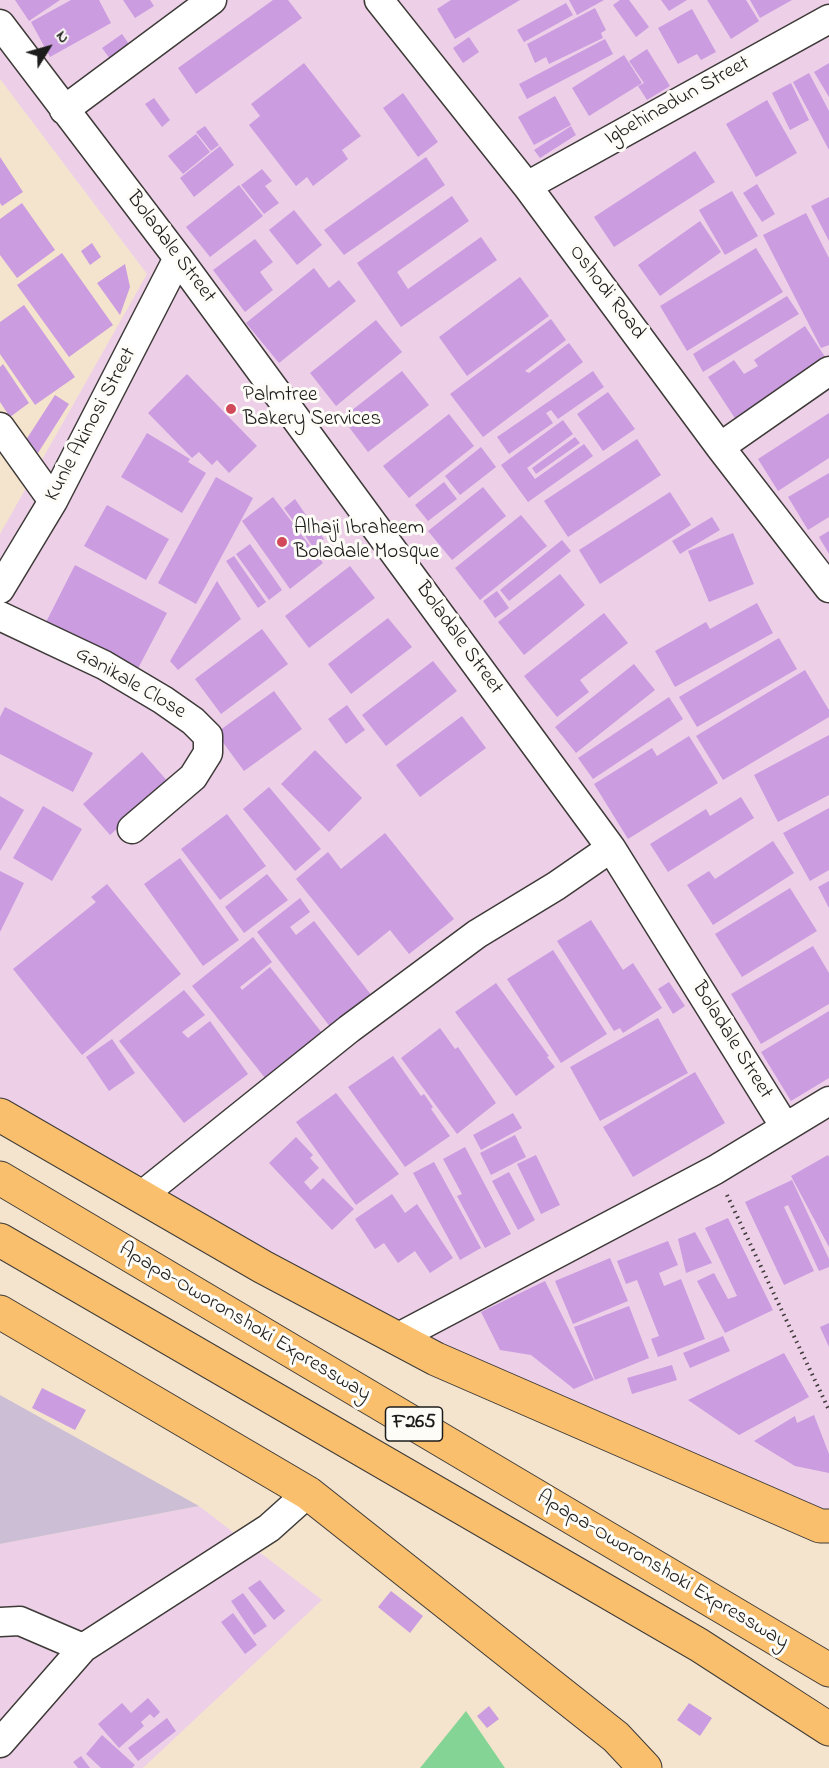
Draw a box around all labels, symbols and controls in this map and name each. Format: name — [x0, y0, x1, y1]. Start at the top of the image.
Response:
north arrow — [18, 18, 78, 78]
text: N — [50, 26, 75, 49]
street label: Igbehinadun Street — [601, 52, 755, 152]
street label: Boladale Street — [120, 187, 220, 309]
street label: Oshodi Road — [562, 241, 650, 345]
street label: Kunle Akinosi Street — [41, 344, 143, 506]
place label: Palmtree Bakery Services — [243, 384, 381, 434]
marker: Palmtree Bakery Services — [224, 402, 238, 416]
place label: Alhaji Ibraheem Boladale Mosque — [294, 517, 439, 567]
marker: Alhaji Ibraheem Boladale Mosque — [275, 535, 289, 549]
street label: Boladale Street — [409, 578, 507, 700]
street label: Ganikale Close — [70, 642, 190, 726]
street label: Boladale Street — [685, 978, 777, 1104]
street label: Apapa-Oworonshoki Expressway — [114, 1238, 374, 1408]
road number: F265 — [386, 1407, 442, 1441]
street label: Apapa-Oworonshoki Expressway — [532, 1486, 792, 1656]

